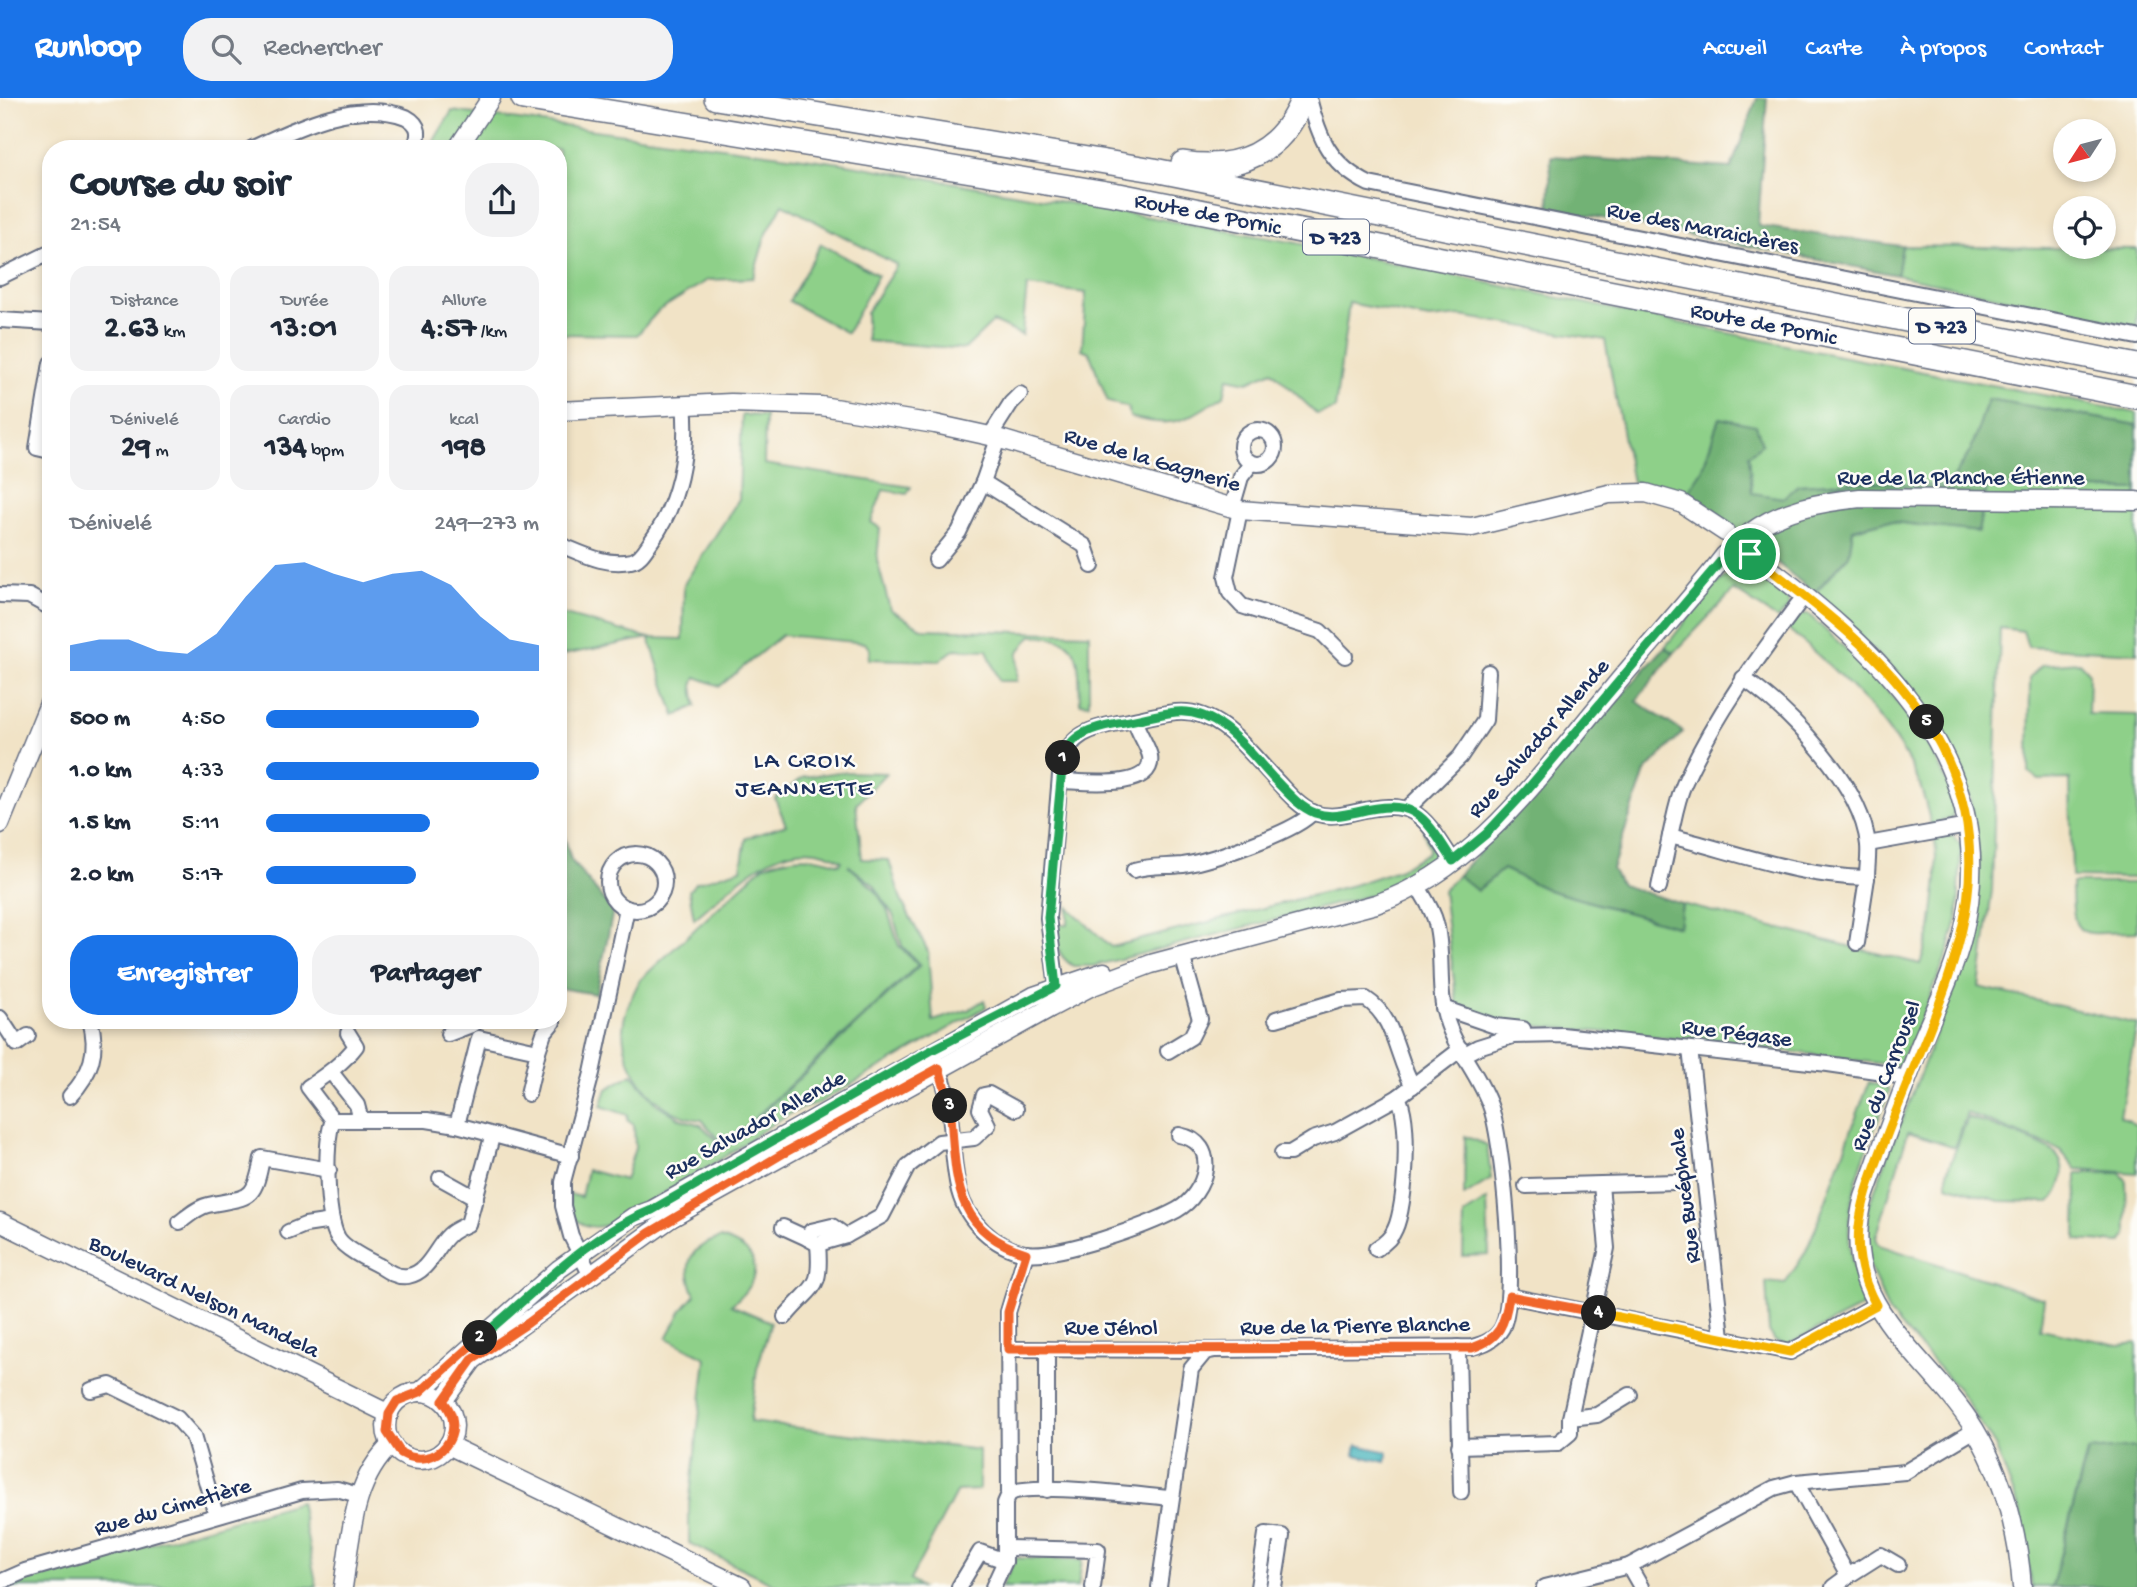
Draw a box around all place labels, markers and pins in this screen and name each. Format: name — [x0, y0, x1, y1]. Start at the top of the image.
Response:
pin — [1720, 524, 1780, 584]
pin: 5 — [1910, 704, 1944, 740]
pin: 1 — [1046, 740, 1080, 776]
pin: 3 — [932, 1088, 968, 1124]
pin: 4 — [1582, 1296, 1616, 1330]
pin: 2 — [462, 1320, 498, 1356]

